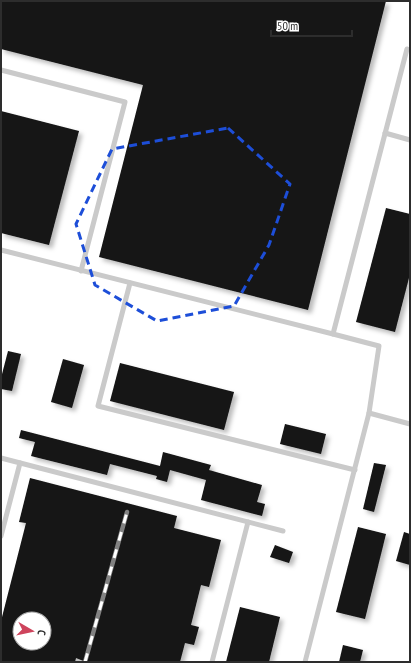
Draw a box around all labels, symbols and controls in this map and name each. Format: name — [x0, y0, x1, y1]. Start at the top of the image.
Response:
scale bar — [271, 12, 352, 38]
text: 50 m — [277, 18, 298, 33]
north arrow — [12, 611, 52, 651]
text: С — [35, 629, 49, 636]

